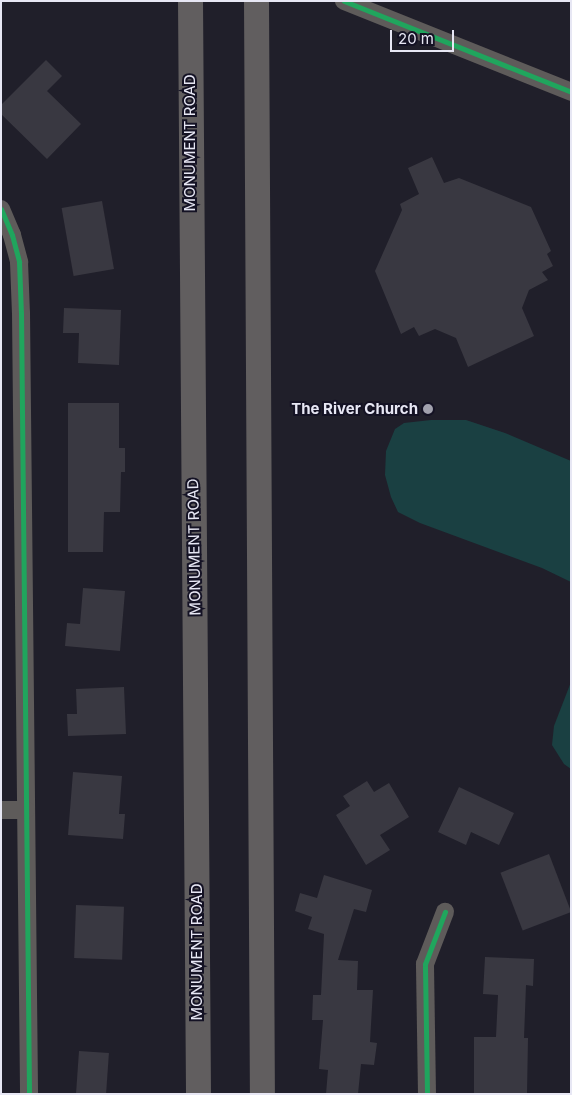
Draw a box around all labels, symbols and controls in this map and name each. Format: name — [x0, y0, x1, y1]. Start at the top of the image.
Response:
scale bar — [392, 20, 456, 52]
text: 20 m — [398, 29, 434, 48]
street label: MONUMENT ROAD — [181, 74, 199, 212]
place label: The River Church — [291, 400, 418, 418]
marker: The River Church — [422, 403, 434, 415]
street label: MONUMENT ROAD — [184, 478, 204, 616]
street label: MONUMENT ROAD — [188, 883, 206, 1021]

